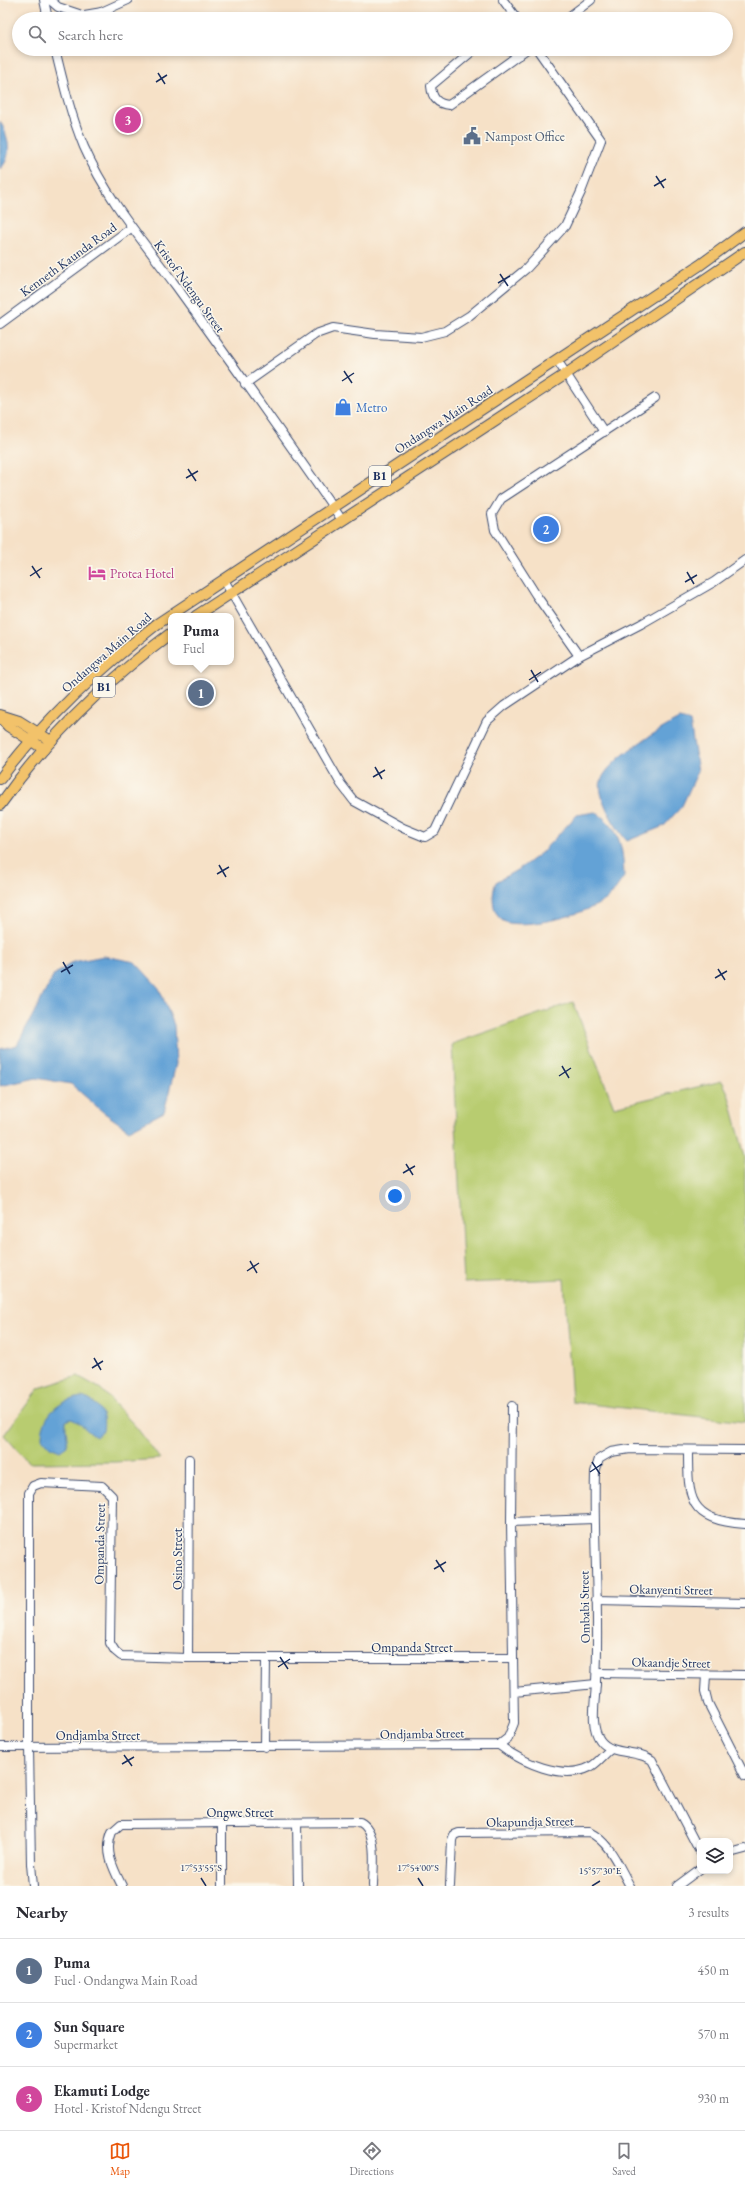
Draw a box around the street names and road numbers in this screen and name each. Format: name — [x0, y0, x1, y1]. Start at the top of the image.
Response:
street label: Kenneth Kaunda Road — [17, 218, 120, 300]
street label: Kristof Ndengu Street — [150, 237, 229, 336]
street label: Ondangwa Main Road — [391, 381, 496, 458]
road number: B1 — [369, 466, 391, 486]
street label: Ondangwa Main Road — [58, 608, 155, 696]
road number: B1 — [93, 677, 115, 697]
street label: Ompanda Street — [90, 1503, 109, 1585]
street label: Osino Street — [169, 1528, 186, 1590]
street label: Ombabi Street — [575, 1570, 594, 1643]
street label: Okanyenti Street — [629, 1580, 713, 1599]
street label: Ompanda Street — [371, 1639, 453, 1656]
street label: Okaandje Street — [631, 1653, 711, 1672]
street label: Ondjamba Street — [380, 1724, 464, 1743]
street label: Ondjamba Street — [56, 1727, 140, 1744]
street label: Ongwe Street — [206, 1804, 274, 1821]
street label: Okapundja Street — [486, 1812, 574, 1831]

